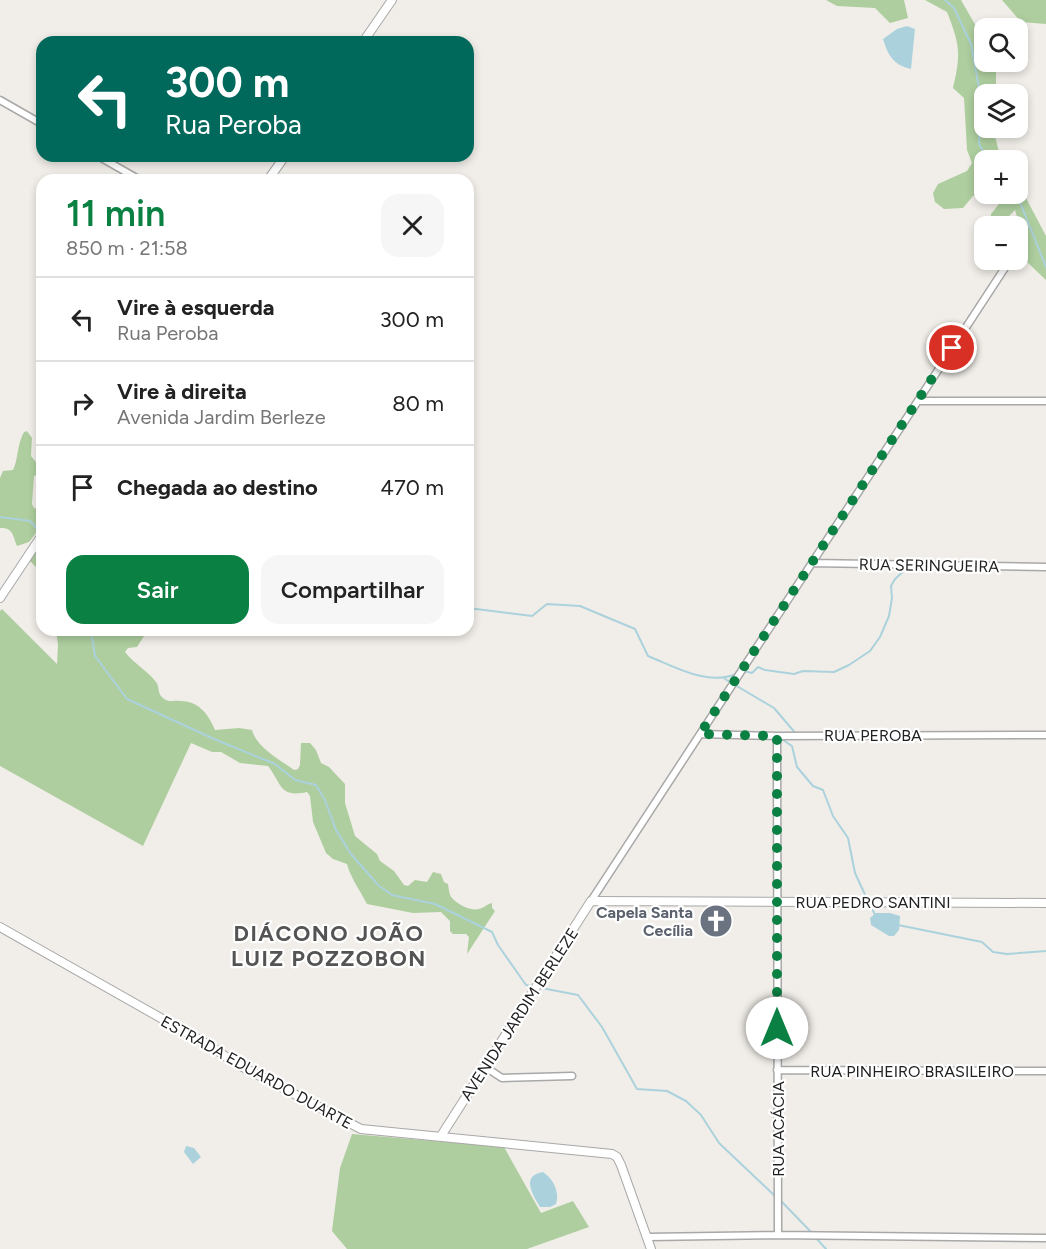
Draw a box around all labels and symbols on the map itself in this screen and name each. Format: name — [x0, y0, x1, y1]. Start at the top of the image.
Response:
pin — [926, 322, 977, 373]
street label: RUA SERINGUEIRA — [859, 555, 999, 576]
street label: RUA PEROBA — [824, 726, 922, 745]
street label: RUA PEDRO SANTINI — [795, 893, 951, 912]
place label: Capela Santa Cecília — [596, 903, 693, 940]
church icon: Capela Santa Cecília — [698, 903, 734, 939]
district label: DIÁCONO JOÃO LUIZ POZZOBON — [231, 920, 427, 972]
street label: AVENIDA JARDIM BERLEZE — [456, 924, 582, 1104]
position arrow — [745, 996, 809, 1060]
street label: ESTRADA EDUARDO DUARTE — [158, 1012, 356, 1133]
street label: RUA PINHEIRO BRASILEIRO — [810, 1062, 1014, 1081]
street label: RUA ACÁCIA — [769, 1081, 788, 1177]

